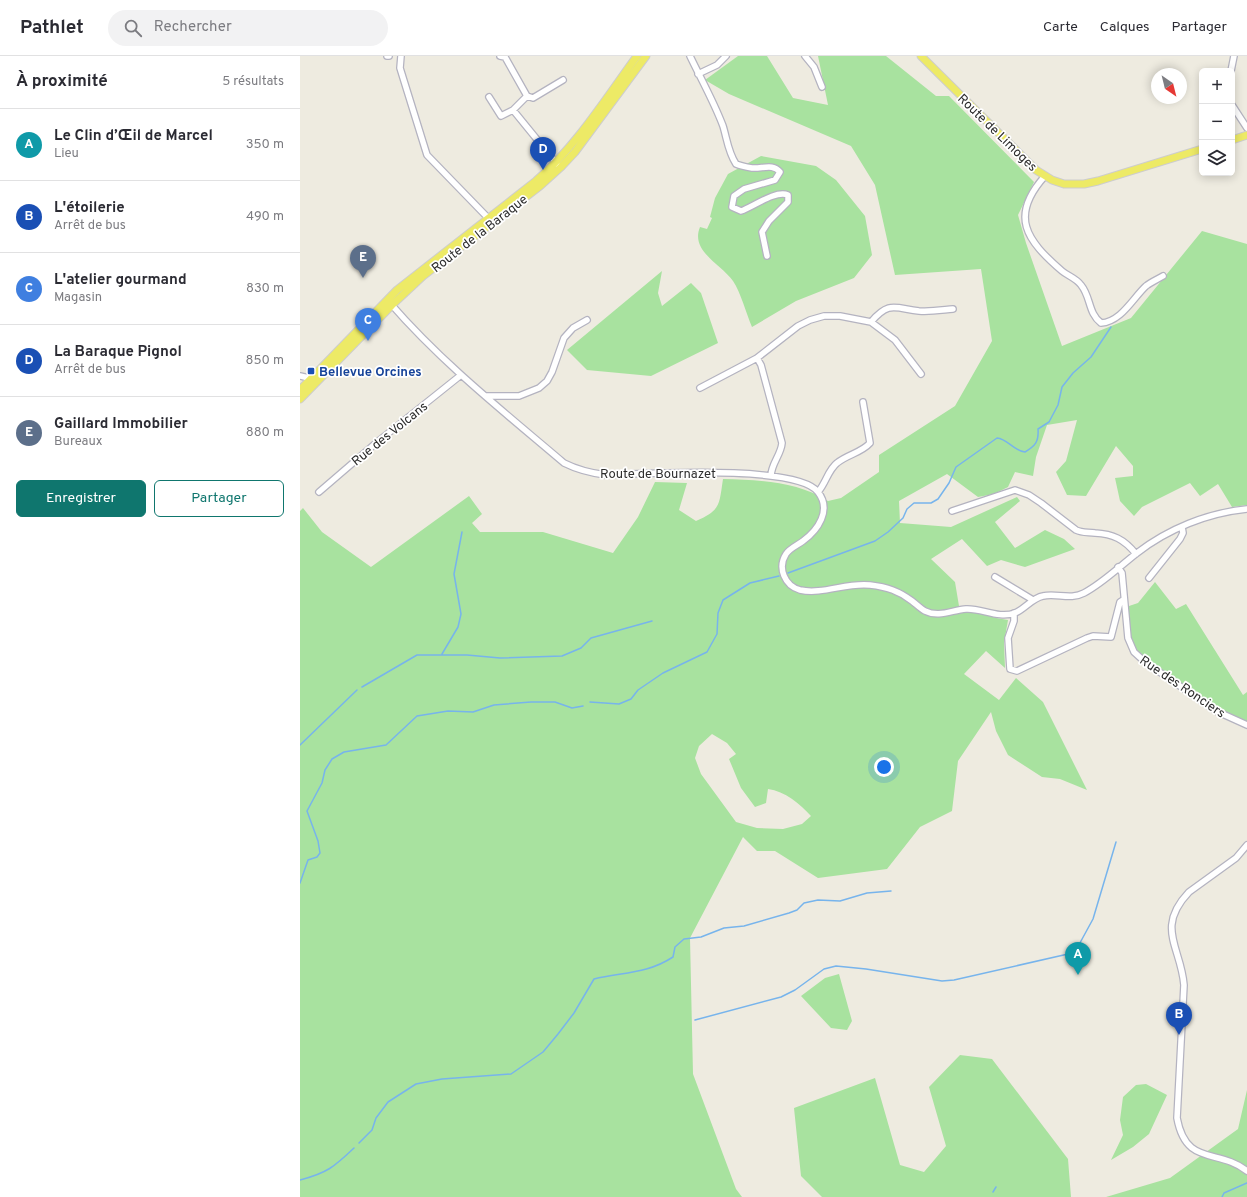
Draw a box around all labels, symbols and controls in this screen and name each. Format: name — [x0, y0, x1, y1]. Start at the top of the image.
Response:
search box — [108, 10, 388, 46]
text: Pathlet — [20, 16, 84, 40]
icon: search — [122, 17, 144, 39]
text: Rechercher — [154, 18, 232, 37]
text: Carte — [1043, 19, 1078, 36]
text: Calques — [1100, 19, 1150, 36]
text: Partager — [1172, 19, 1227, 36]
north arrow — [1151, 68, 1187, 104]
map controls — [1199, 68, 1235, 176]
button: + — [1199, 68, 1235, 104]
text: À proximité — [16, 71, 108, 93]
text: 5 résultats — [222, 74, 284, 90]
street label: Route de Limoges — [953, 91, 1040, 176]
button: − — [1199, 104, 1235, 140]
text: Le Clin d’Œil de Marcel — [54, 127, 213, 146]
text: A — [24, 137, 34, 153]
text: 350 m — [246, 137, 284, 153]
pin: D — [530, 137, 556, 170]
button: layers — [1199, 140, 1235, 176]
text: Lieu — [54, 146, 79, 162]
street label: Route de la Baraque — [429, 192, 531, 277]
text: L'étoilerie — [54, 199, 125, 218]
text: B — [25, 209, 33, 225]
text: 490 m — [246, 209, 284, 225]
text: Arrêt de bus — [54, 218, 126, 234]
pin: E — [350, 245, 376, 278]
text: L'atelier gourmand — [54, 271, 187, 290]
text: C — [25, 281, 33, 297]
text: 830 m — [246, 281, 284, 297]
text: Magasin — [54, 290, 102, 306]
pin: C — [355, 308, 381, 341]
text: La Baraque Pignol — [54, 343, 182, 362]
text: D — [24, 353, 34, 369]
text: 850 m — [246, 353, 284, 369]
text: Arrêt de bus — [54, 362, 126, 378]
place label: Bellevue Orcines — [319, 365, 422, 381]
marker: Bellevue Orcines — [306, 366, 316, 376]
street label: Rue des Volcans — [349, 399, 432, 470]
text: Gaillard Immobilier — [54, 415, 188, 434]
text: E — [25, 425, 33, 441]
text: 880 m — [246, 425, 284, 441]
text: Bureaux — [54, 434, 103, 450]
street label: Route de Bournazet — [600, 467, 716, 483]
button: Enregistrer — [16, 480, 146, 517]
button: Partager — [154, 480, 284, 517]
street label: Rue des Ronciers — [1136, 653, 1228, 722]
your location — [874, 757, 894, 777]
pin: A — [1065, 942, 1091, 975]
pin: B — [1166, 1002, 1192, 1035]

